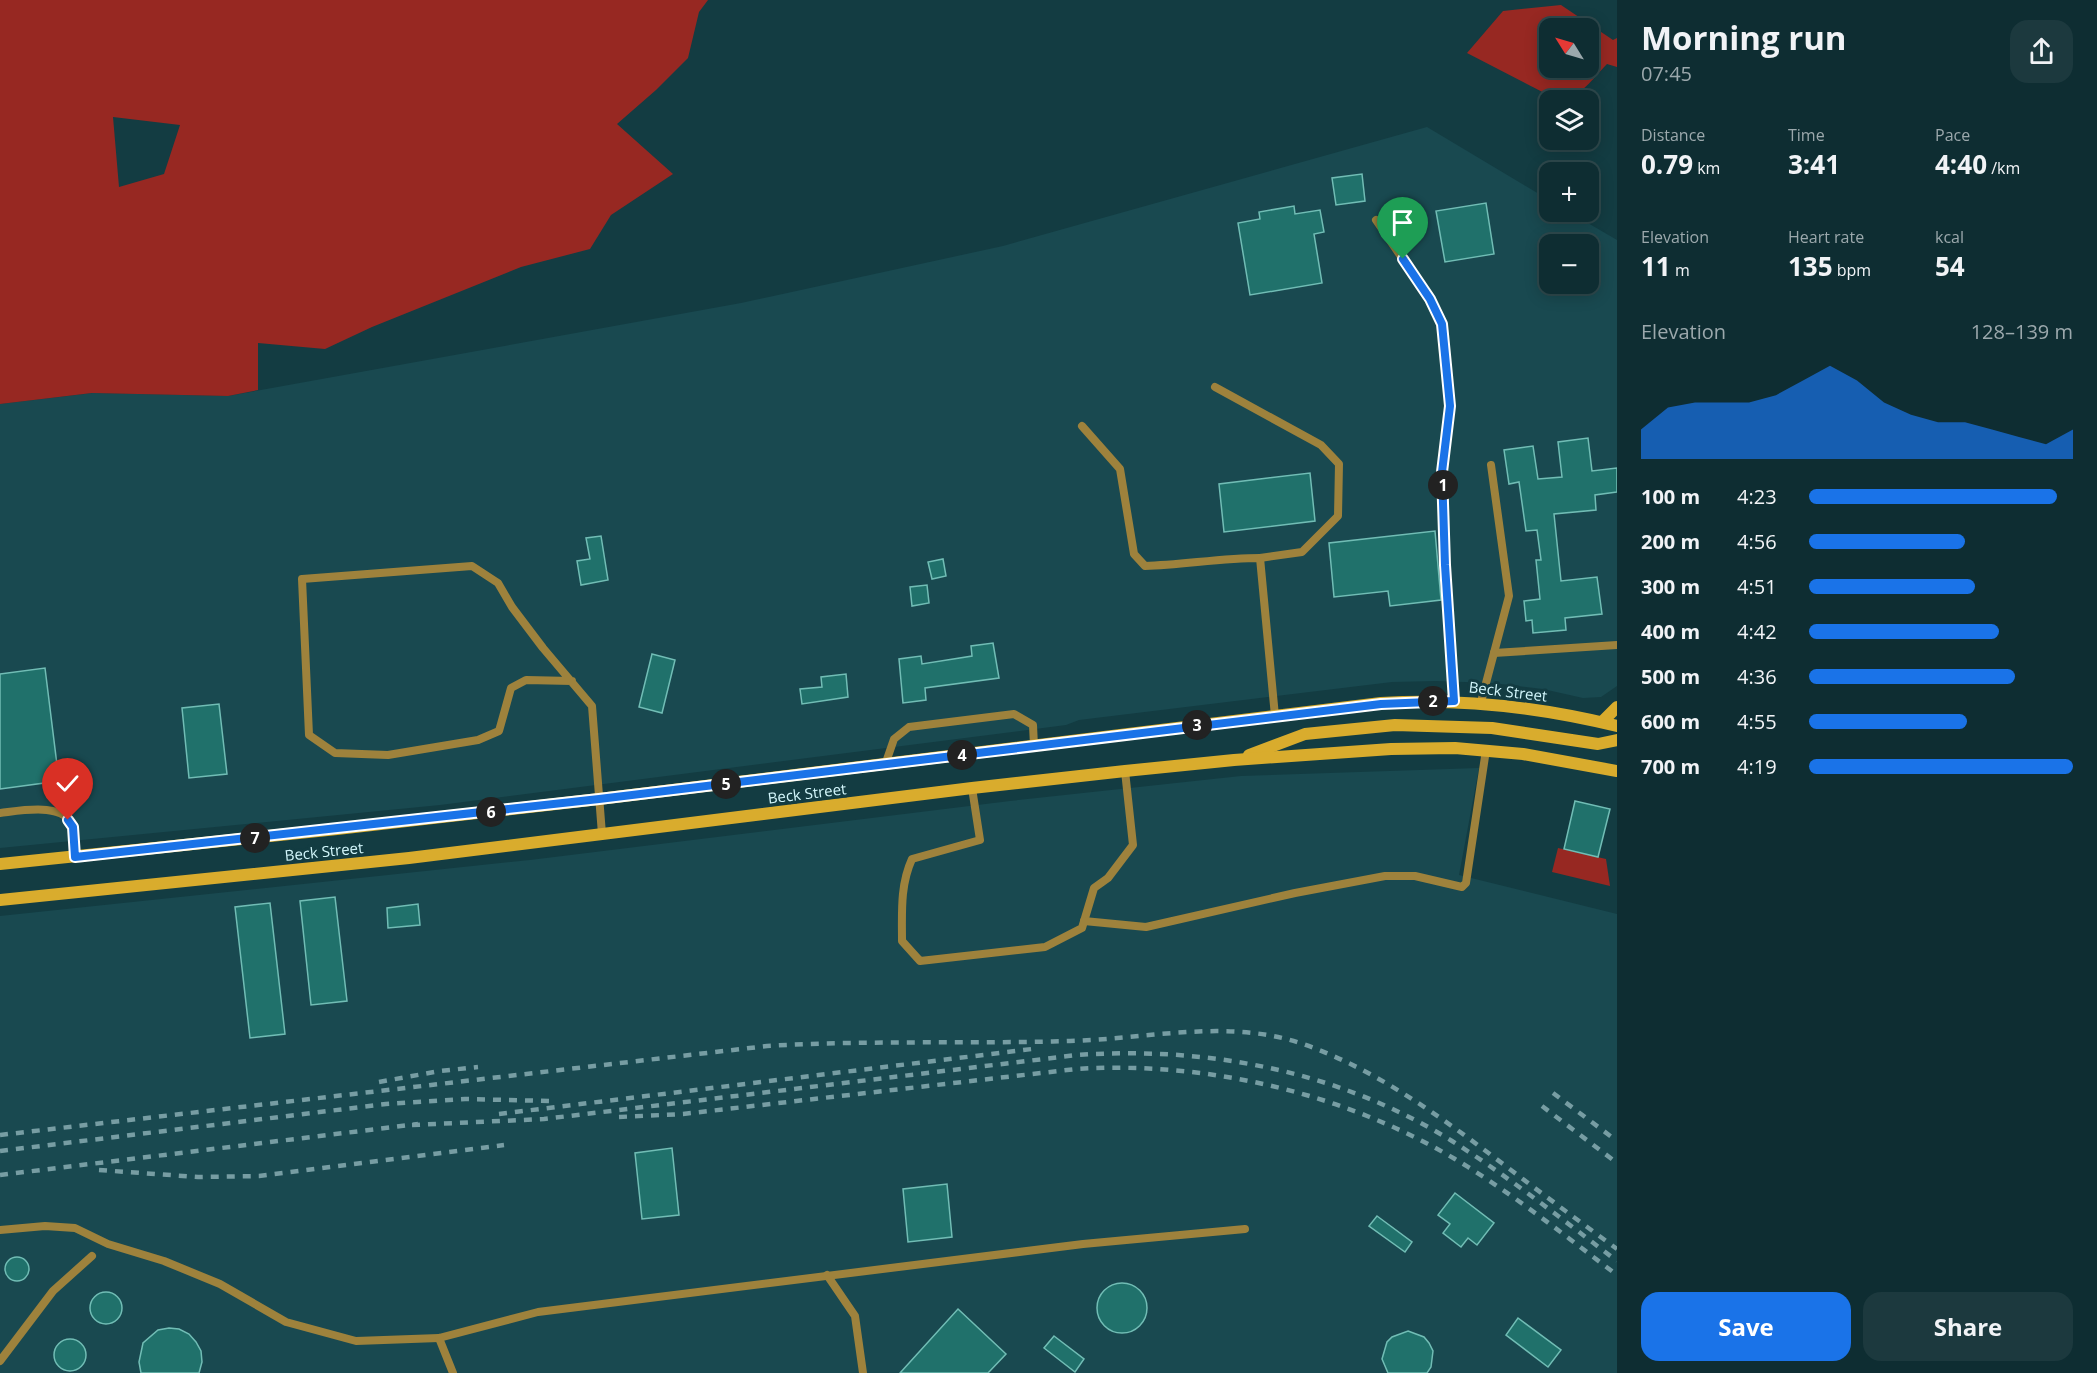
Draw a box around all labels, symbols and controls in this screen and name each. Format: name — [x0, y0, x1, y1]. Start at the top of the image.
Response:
text: Morning run — [1641, 15, 1847, 60]
north arrow — [1539, 18, 1599, 78]
map controls — [1539, 18, 1599, 294]
button: share — [2010, 20, 2073, 83]
text: 07:45 — [1641, 60, 1692, 87]
button: layers — [1539, 90, 1599, 150]
text: Distance — [1641, 124, 1705, 146]
text: Time — [1788, 124, 1825, 146]
text: Pace — [1935, 124, 1970, 146]
text: 0.79 — [1641, 146, 1693, 182]
text: 3:41 — [1788, 146, 1840, 182]
text: 4:40 — [1935, 146, 1987, 182]
text: km — [1693, 157, 1720, 179]
text: /km — [1987, 157, 2020, 179]
button: + — [1539, 162, 1599, 222]
pin — [1377, 197, 1428, 259]
icon: arrive — [1386, 206, 1419, 239]
text: Elevation — [1641, 226, 1709, 248]
text: Heart rate — [1788, 226, 1864, 248]
text: kcal — [1935, 226, 1964, 248]
button: − — [1539, 234, 1599, 294]
text: 11 — [1641, 248, 1671, 284]
text: 135 — [1788, 248, 1833, 284]
text: 54 — [1935, 248, 1965, 284]
text: m — [1671, 259, 1690, 281]
text: bpm — [1833, 259, 1871, 281]
text: Elevation — [1641, 318, 1726, 345]
text: 128–139 m — [1971, 318, 2073, 345]
pin: 1 — [1428, 470, 1458, 500]
text: 1 — [1438, 474, 1448, 496]
text: 100 m — [1641, 483, 1700, 510]
text: 4:23 — [1737, 483, 1777, 510]
text: 200 m — [1641, 528, 1700, 555]
text: 4:56 — [1737, 528, 1777, 555]
text: 300 m — [1641, 573, 1700, 600]
text: 4:51 — [1737, 573, 1777, 600]
text: 400 m — [1641, 618, 1700, 645]
text: 4:42 — [1737, 618, 1777, 645]
text: 500 m — [1641, 663, 1700, 690]
text: 4:36 — [1737, 663, 1777, 690]
street label: Beck Street — [1468, 676, 1549, 706]
pin: 2 — [1418, 686, 1448, 716]
text: 2 — [1428, 690, 1438, 712]
text: 600 m — [1641, 708, 1700, 735]
text: 4:55 — [1737, 708, 1777, 735]
pin: 3 — [1182, 710, 1212, 740]
text: 3 — [1192, 714, 1202, 736]
pin: 4 — [947, 740, 977, 770]
text: 4 — [957, 744, 967, 766]
text: 700 m — [1641, 753, 1700, 780]
text: 4:19 — [1737, 753, 1777, 780]
pin — [42, 758, 93, 820]
icon: check — [51, 767, 84, 800]
pin: 5 — [711, 769, 741, 799]
text: 5 — [721, 773, 731, 795]
street label: Beck Street — [766, 778, 847, 808]
pin: 6 — [476, 797, 506, 827]
text: 6 — [486, 801, 496, 823]
pin: 7 — [240, 823, 270, 853]
text: 7 — [250, 827, 260, 849]
street label: Beck Street — [284, 837, 364, 865]
button: Save — [1641, 1292, 1851, 1361]
button: Share — [1863, 1292, 2073, 1361]

